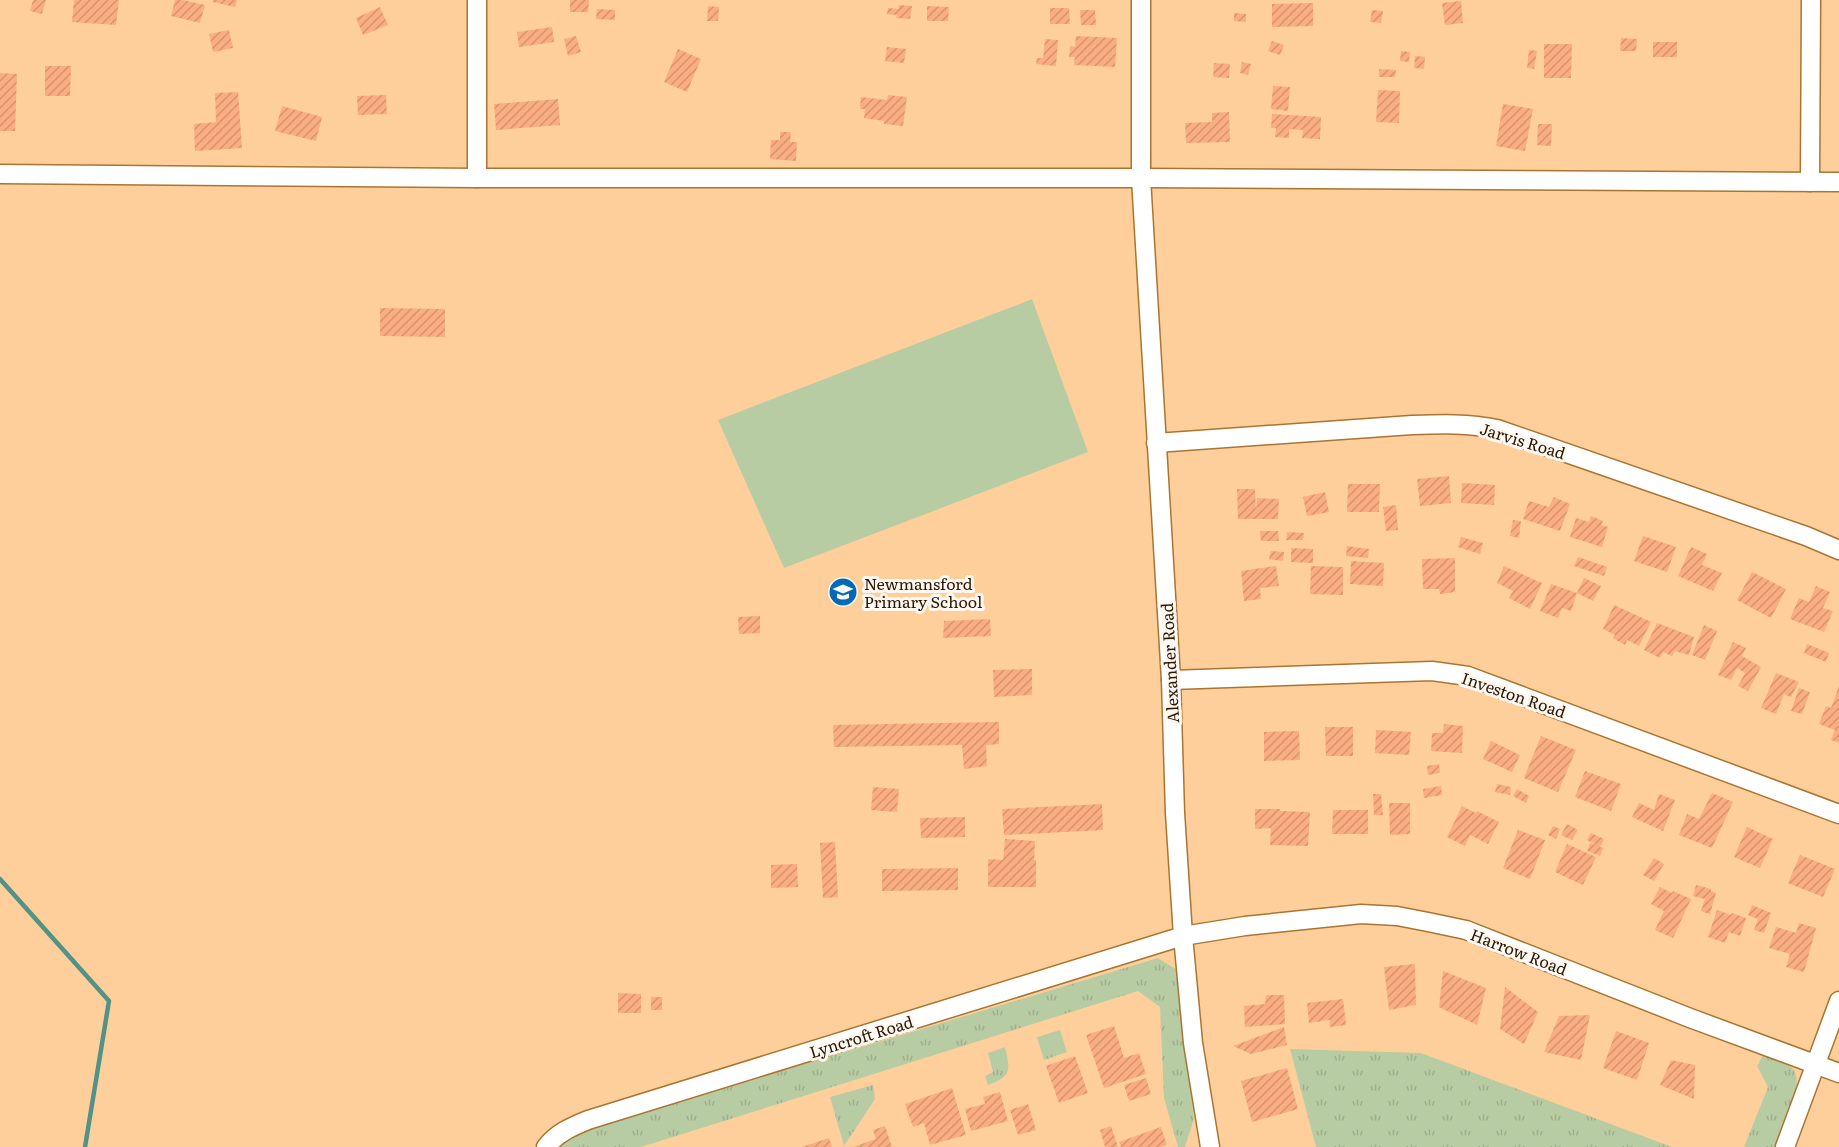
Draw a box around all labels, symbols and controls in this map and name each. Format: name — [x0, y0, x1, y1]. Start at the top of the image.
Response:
street label: Jarvis Road — [1477, 416, 1569, 464]
place label: Newmansford Primary School — [864, 571, 982, 613]
school or university icon: Newmansford Primary School — [827, 576, 859, 608]
street label: Alexander Road — [1154, 602, 1184, 724]
street label: Investon Road — [1459, 665, 1570, 723]
street label: Harrow Road — [1467, 922, 1571, 981]
street label: Lyncroft Road — [806, 1009, 916, 1063]

